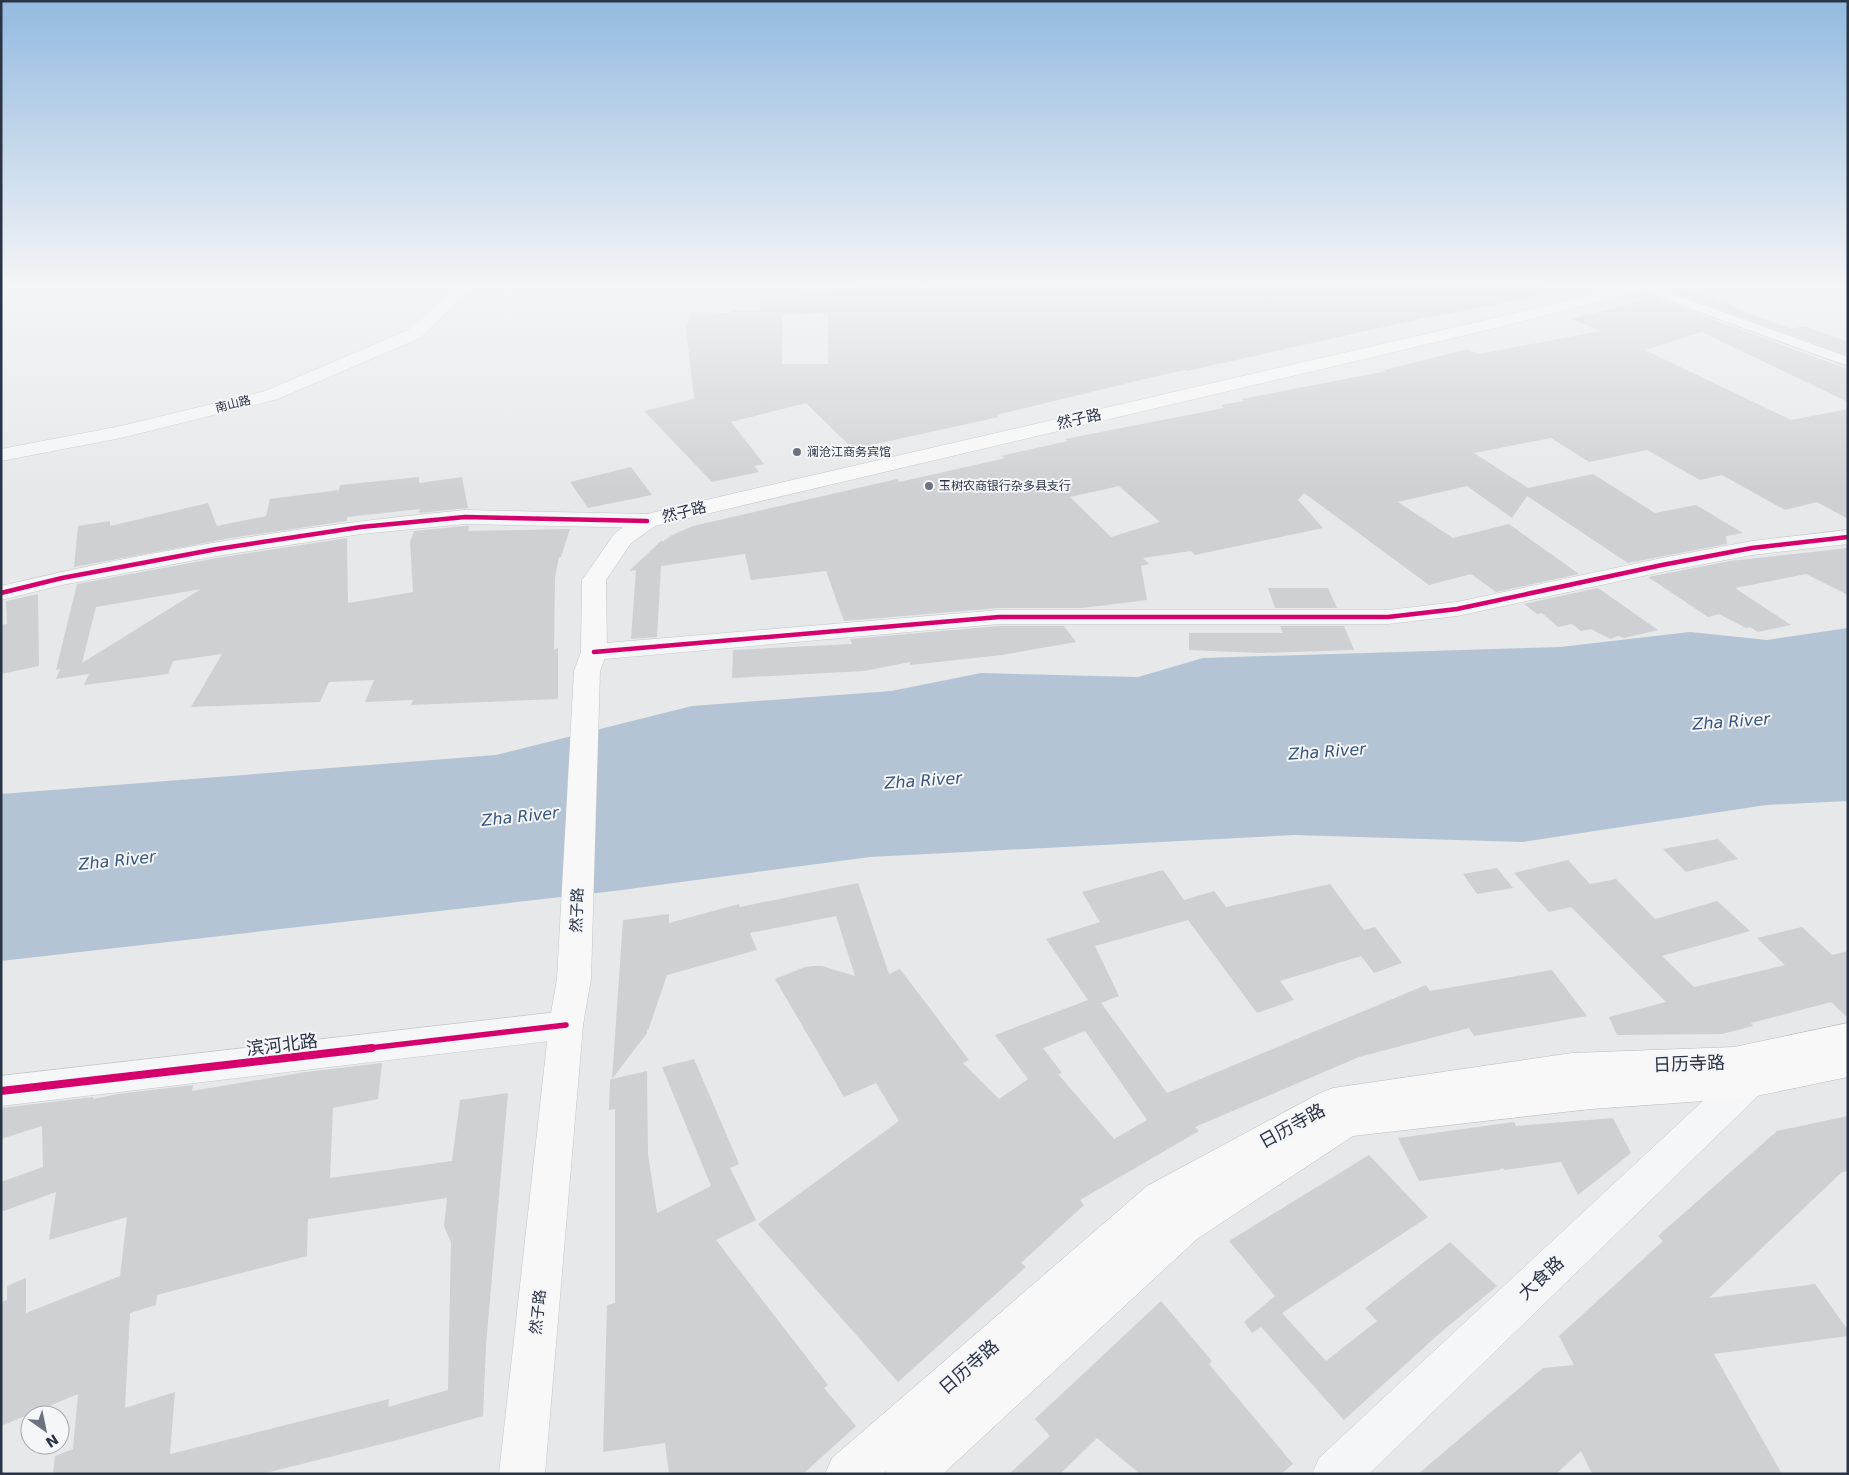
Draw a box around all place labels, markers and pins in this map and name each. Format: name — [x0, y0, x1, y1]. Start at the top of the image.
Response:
place label: 澜沧江商务宾馆 — [807, 445, 891, 459]
marker: 澜沧江商务宾馆 — [791, 446, 803, 458]
place label: 玉树农商银行杂多县支行 — [939, 479, 1071, 493]
marker: 玉树农商银行杂多县支行 — [923, 480, 935, 492]

